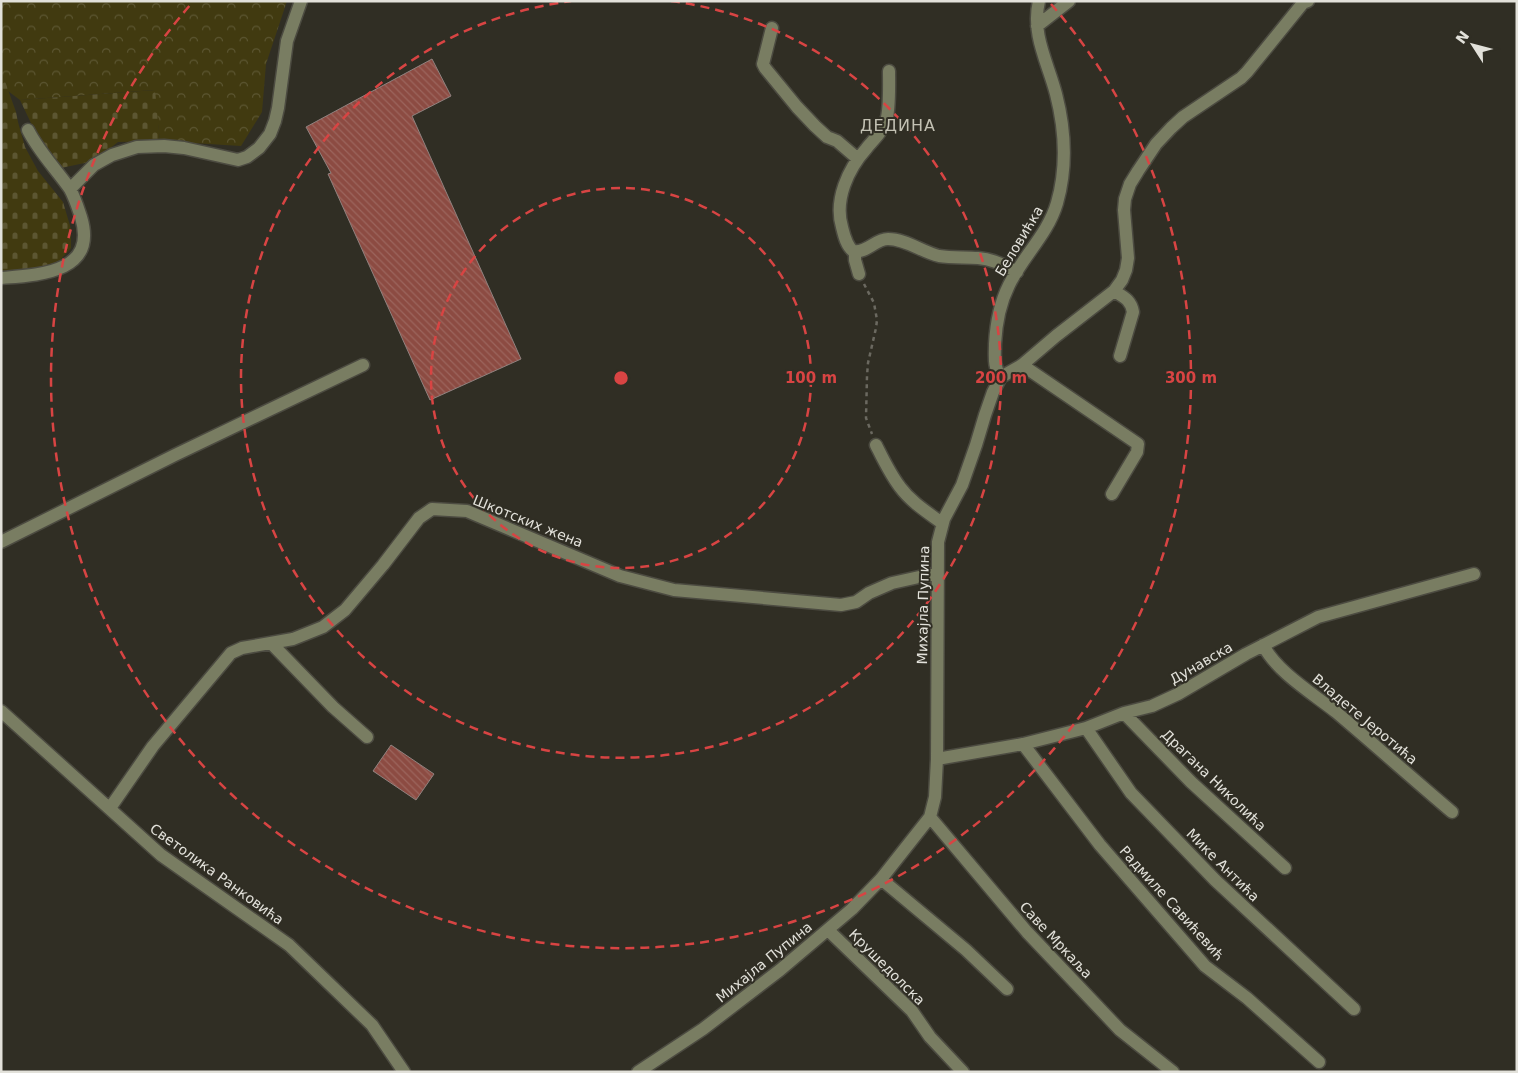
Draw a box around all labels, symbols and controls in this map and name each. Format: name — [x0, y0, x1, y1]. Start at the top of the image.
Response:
north arrow — [1448, 20, 1498, 70]
text: N — [1453, 28, 1472, 47]
district label: ДЕДИНА — [860, 116, 936, 135]
street label: Беловићка — [992, 203, 1046, 279]
centre of rings — [612, 369, 630, 387]
text: 100 m — [785, 369, 837, 387]
text: 200 m — [975, 369, 1027, 387]
text: 300 m — [1165, 369, 1217, 387]
street label: Шкотских жена — [471, 492, 585, 550]
street label: Михајла Пупина — [914, 546, 932, 664]
street label: Дунавска — [1167, 639, 1235, 687]
street label: Владете Јеротића — [1309, 671, 1421, 767]
street label: Драгана Николића — [1158, 726, 1270, 834]
street label: Светолика Ранковића — [147, 820, 287, 928]
street label: Мике Антића — [1183, 825, 1263, 905]
street label: Радмиле Савићевић — [1116, 843, 1228, 963]
street label: Саве Мркаља — [1016, 898, 1096, 982]
street label: Михајла Пупина — [713, 918, 815, 1006]
street label: Крушедолска — [846, 926, 928, 1008]

